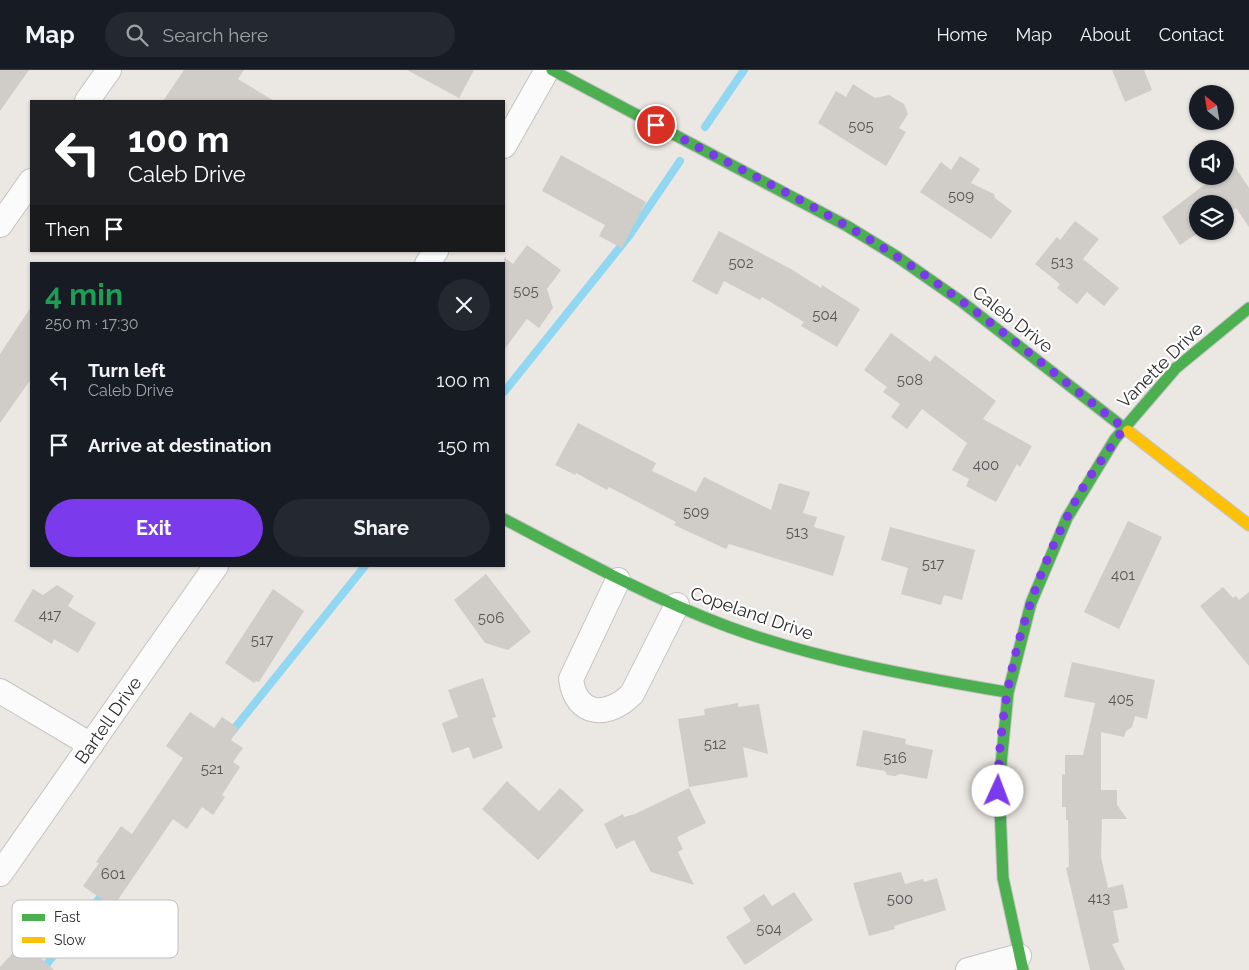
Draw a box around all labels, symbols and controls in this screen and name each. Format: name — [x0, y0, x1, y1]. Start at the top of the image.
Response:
search box — [105, 12, 455, 57]
text: Map — [25, 20, 75, 49]
icon: search — [123, 21, 151, 49]
text: Search here — [163, 24, 268, 46]
text: Home — [936, 24, 987, 45]
text: Map — [1015, 24, 1052, 45]
text: About — [1080, 24, 1131, 45]
text: Contact — [1159, 24, 1224, 45]
north arrow — [1189, 85, 1234, 130]
map controls — [1189, 85, 1234, 240]
pin — [635, 104, 677, 146]
icon: arrive — [642, 111, 670, 139]
house number: 505 — [848, 117, 874, 135]
text: 100 m — [128, 119, 229, 160]
icon: left — [45, 120, 110, 185]
button: sound — [1189, 140, 1234, 185]
text: Caleb Drive — [128, 161, 246, 187]
house number: 509 — [948, 187, 974, 205]
button: layers — [1189, 195, 1234, 240]
icon: arrive — [100, 215, 128, 243]
text: Then — [45, 218, 90, 240]
house number: 513 — [1051, 253, 1073, 271]
house number: 502 — [728, 254, 754, 272]
text: 4 min — [45, 277, 123, 312]
button: close — [438, 279, 490, 331]
street label: Caleb Drive — [969, 281, 1058, 357]
house number: 505 — [513, 282, 539, 300]
house number: 504 — [812, 306, 838, 324]
text: 250 m · 17:30 — [45, 314, 138, 333]
street label: Vanette Drive — [1113, 318, 1207, 412]
text: Turn left — [88, 359, 165, 381]
icon: left — [45, 366, 73, 394]
text: 100 m — [436, 369, 490, 391]
house number: 508 — [897, 371, 923, 389]
text: Caleb Drive — [88, 381, 174, 400]
icon: arrive — [45, 431, 73, 459]
text: Arrive at destination — [88, 434, 272, 456]
text: 150 m — [438, 434, 490, 456]
house number: 400 — [973, 456, 999, 474]
button: Exit — [45, 499, 263, 557]
button: Share — [273, 499, 490, 557]
house number: 509 — [683, 503, 709, 521]
house number: 513 — [786, 523, 808, 541]
house number: 517 — [922, 555, 944, 573]
house number: 401 — [1111, 566, 1135, 584]
street label: Copeland Drive — [688, 582, 817, 644]
house number: 417 — [39, 606, 61, 624]
house number: 506 — [478, 609, 504, 627]
house number: 517 — [251, 631, 273, 649]
street label: Bartell Drive — [70, 672, 146, 768]
house number: 405 — [1108, 690, 1134, 708]
house number: 512 — [704, 735, 726, 753]
house number: 516 — [883, 749, 907, 767]
house number: 521 — [201, 760, 224, 778]
position arrow — [971, 764, 1023, 816]
house number: 601 — [101, 865, 126, 883]
house number: 413 — [1088, 889, 1110, 907]
house number: 500 — [887, 890, 913, 908]
legend — [12, 900, 178, 958]
text: Fast — [54, 909, 81, 925]
house number: 504 — [756, 920, 782, 938]
text: Slow — [54, 932, 86, 948]

